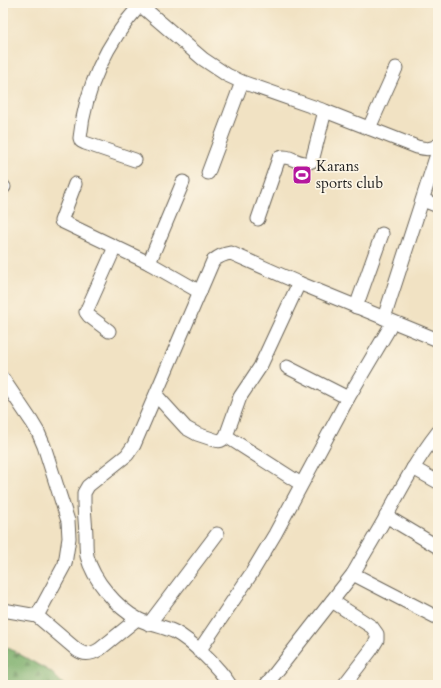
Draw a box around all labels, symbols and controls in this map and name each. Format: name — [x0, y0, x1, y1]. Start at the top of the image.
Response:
place label: Karans sports club — [316, 156, 383, 193]
sports icon: Karans sports club — [291, 164, 313, 186]

